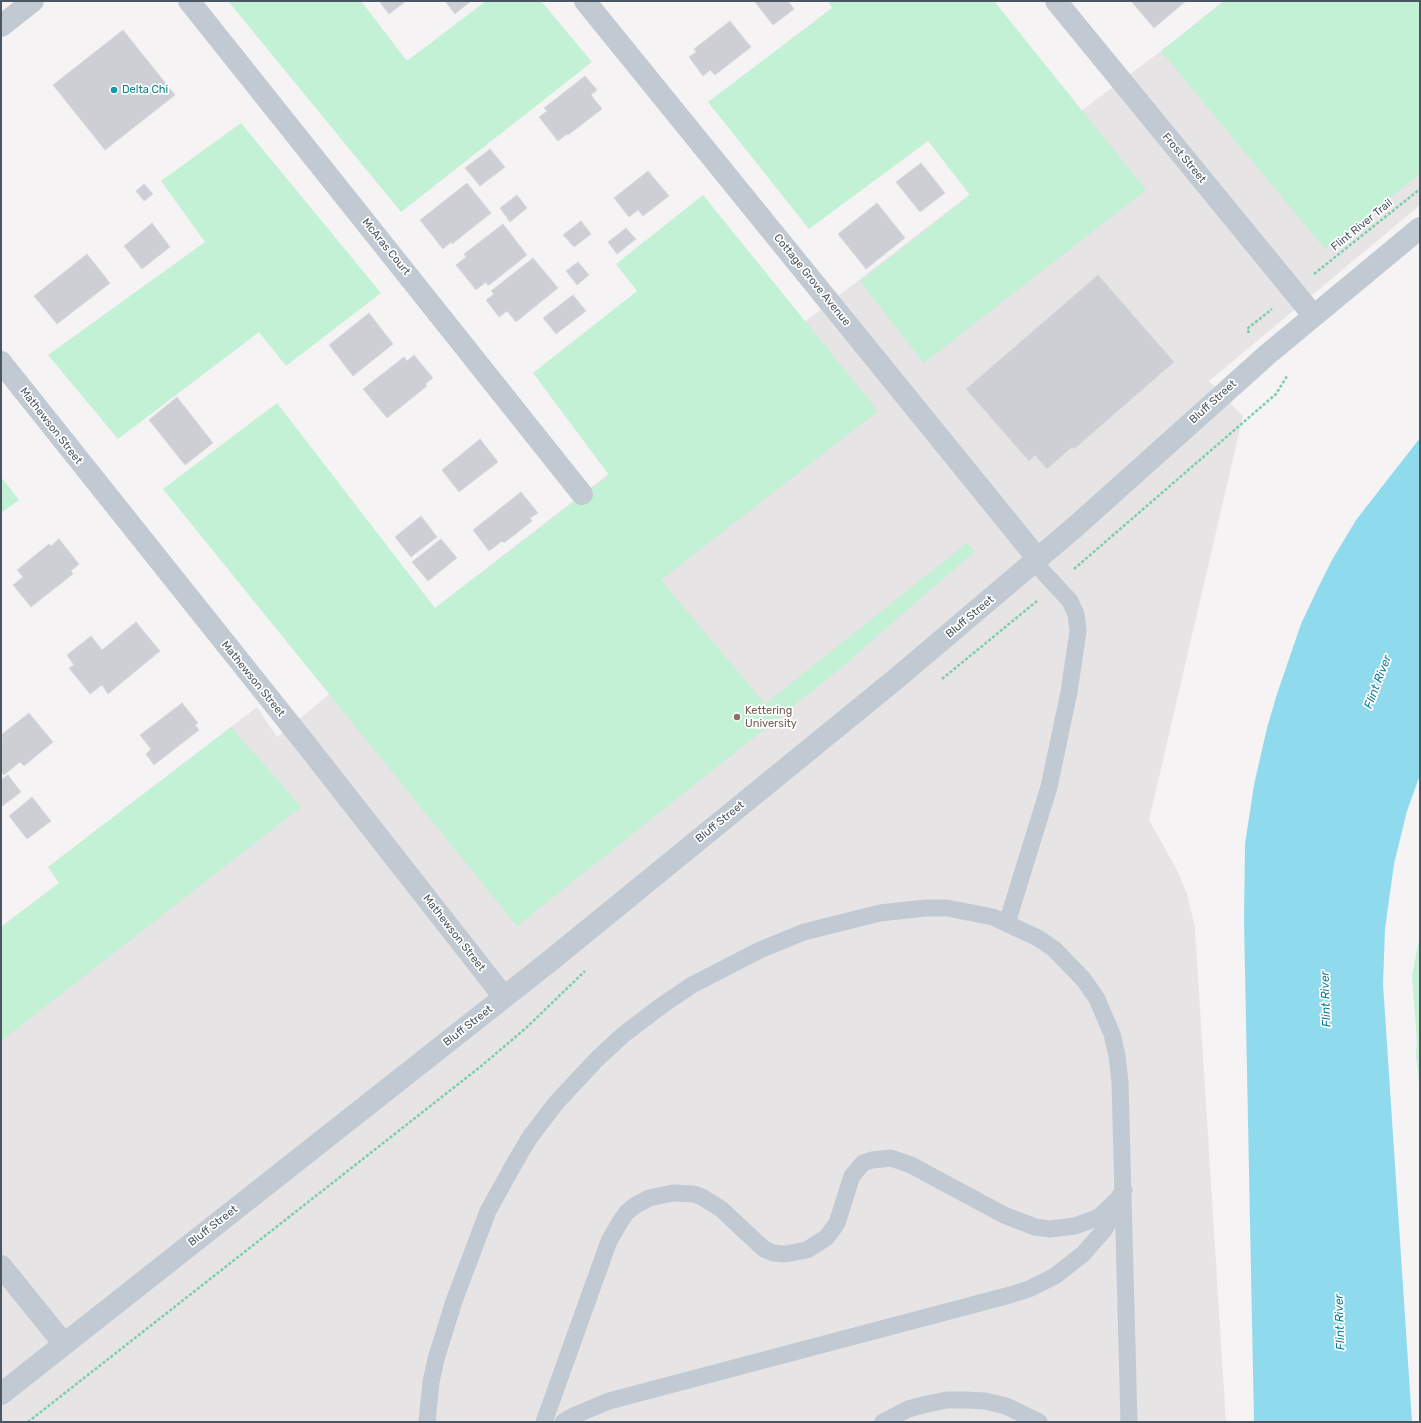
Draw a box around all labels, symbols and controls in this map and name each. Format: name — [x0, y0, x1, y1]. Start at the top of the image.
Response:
place label: Delta Chi — [122, 83, 168, 97]
marker: Delta Chi — [109, 85, 119, 95]
street label: Frost Street — [1159, 130, 1209, 186]
street label: Flint River Trail — [1329, 196, 1395, 254]
street label: McAras Court — [359, 216, 413, 278]
street label: Cottage Grove Avenue — [771, 231, 853, 329]
street label: Bluff Street — [1187, 377, 1239, 427]
street label: Mathewson Street — [17, 385, 85, 467]
street label: Bluff Street — [943, 593, 997, 641]
street label: Mathewson Street — [218, 639, 288, 719]
water label: Flint River — [1361, 653, 1395, 711]
place label: Kettering University — [745, 704, 797, 730]
marker: Kettering University — [732, 712, 742, 722]
street label: Bluff Street — [693, 798, 747, 846]
street label: Mathewson Street — [420, 892, 488, 974]
water label: Flint River — [1318, 971, 1334, 1027]
street label: Bluff Street — [441, 1003, 495, 1049]
street label: Bluff Street — [186, 1203, 240, 1249]
water label: Flint River — [1332, 1294, 1348, 1350]

